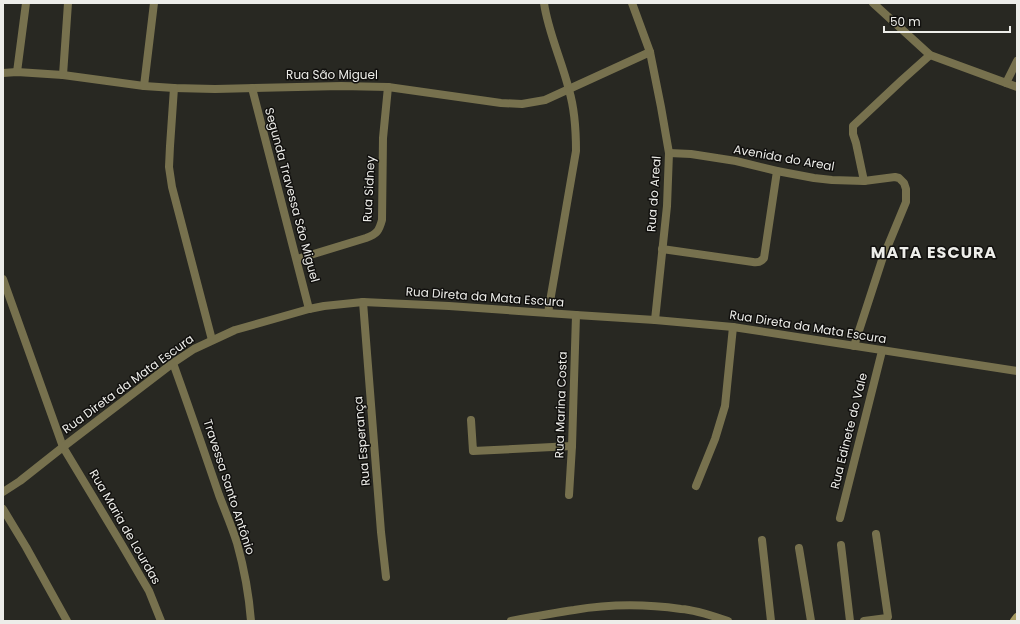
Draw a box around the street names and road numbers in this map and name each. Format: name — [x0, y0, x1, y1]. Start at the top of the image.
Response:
street label: Rua São Miguel — [286, 66, 378, 83]
street label: Segunda Travessa São Miguel — [261, 106, 324, 284]
street label: Avenida do Areal — [732, 140, 836, 175]
street label: Rua Sidney — [358, 155, 379, 223]
street label: Rua do Areal — [642, 155, 665, 233]
street label: Rua Direta da Mata Escura — [405, 282, 565, 311]
street label: Rua Direta da Mata Escura — [728, 306, 888, 347]
street label: Rua Direta da Mata Escura — [58, 330, 197, 437]
street label: Rua Marina Costa — [550, 351, 571, 459]
street label: Rua Edinete do Vale — [826, 371, 871, 491]
street label: Rua Esperança — [349, 396, 374, 487]
street label: Travessa Santo Antônio — [200, 417, 259, 557]
street label: Rua Maria de Lourdas — [86, 466, 165, 587]

